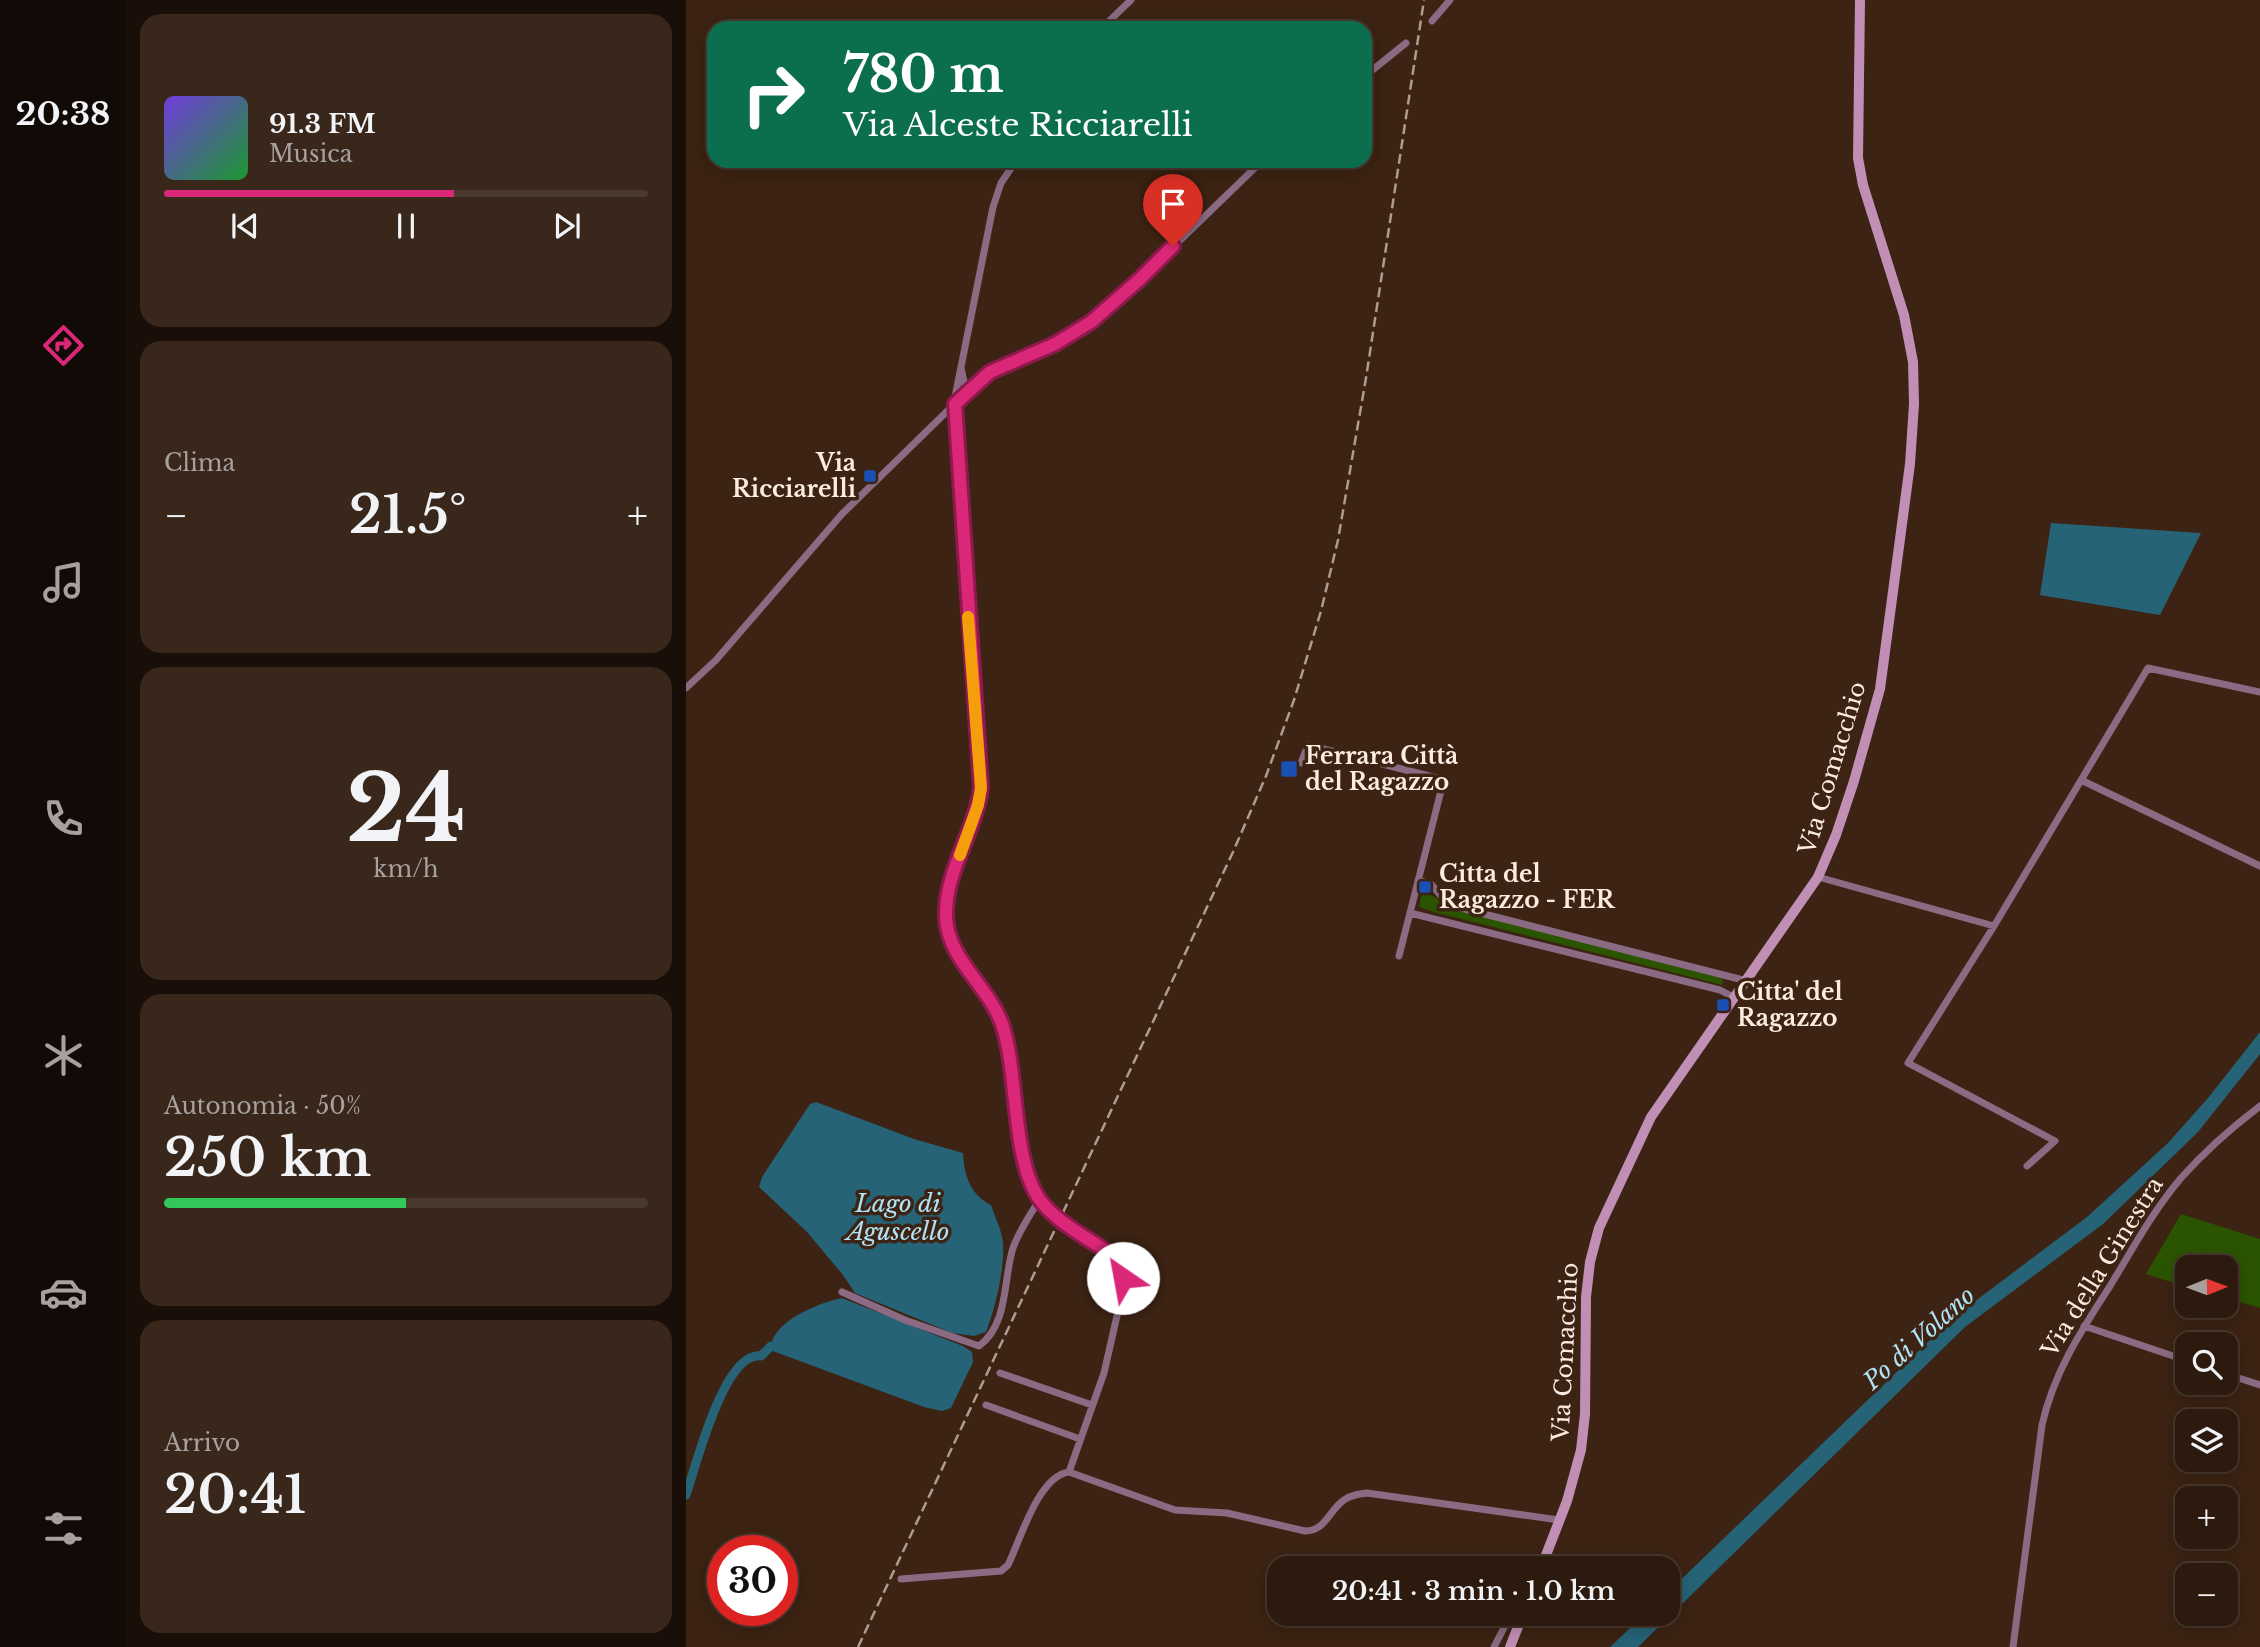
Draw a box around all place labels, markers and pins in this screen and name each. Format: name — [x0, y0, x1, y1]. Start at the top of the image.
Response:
pin — [1143, 174, 1203, 246]
place label: Via Ricciarelli — [732, 449, 856, 503]
marker: Via Ricciarelli — [862, 468, 878, 484]
place label: Ferrara Città del Ragazzo — [1305, 742, 1458, 796]
marker: Ferrara Città del Ragazzo — [1279, 759, 1299, 779]
place label: Citta del Ragazzo - FER — [1439, 860, 1616, 914]
marker: Citta del Ragazzo - FER — [1417, 879, 1433, 895]
place label: Citta' del Ragazzo — [1737, 978, 1843, 1032]
marker: Citta' del Ragazzo — [1715, 997, 1731, 1013]

